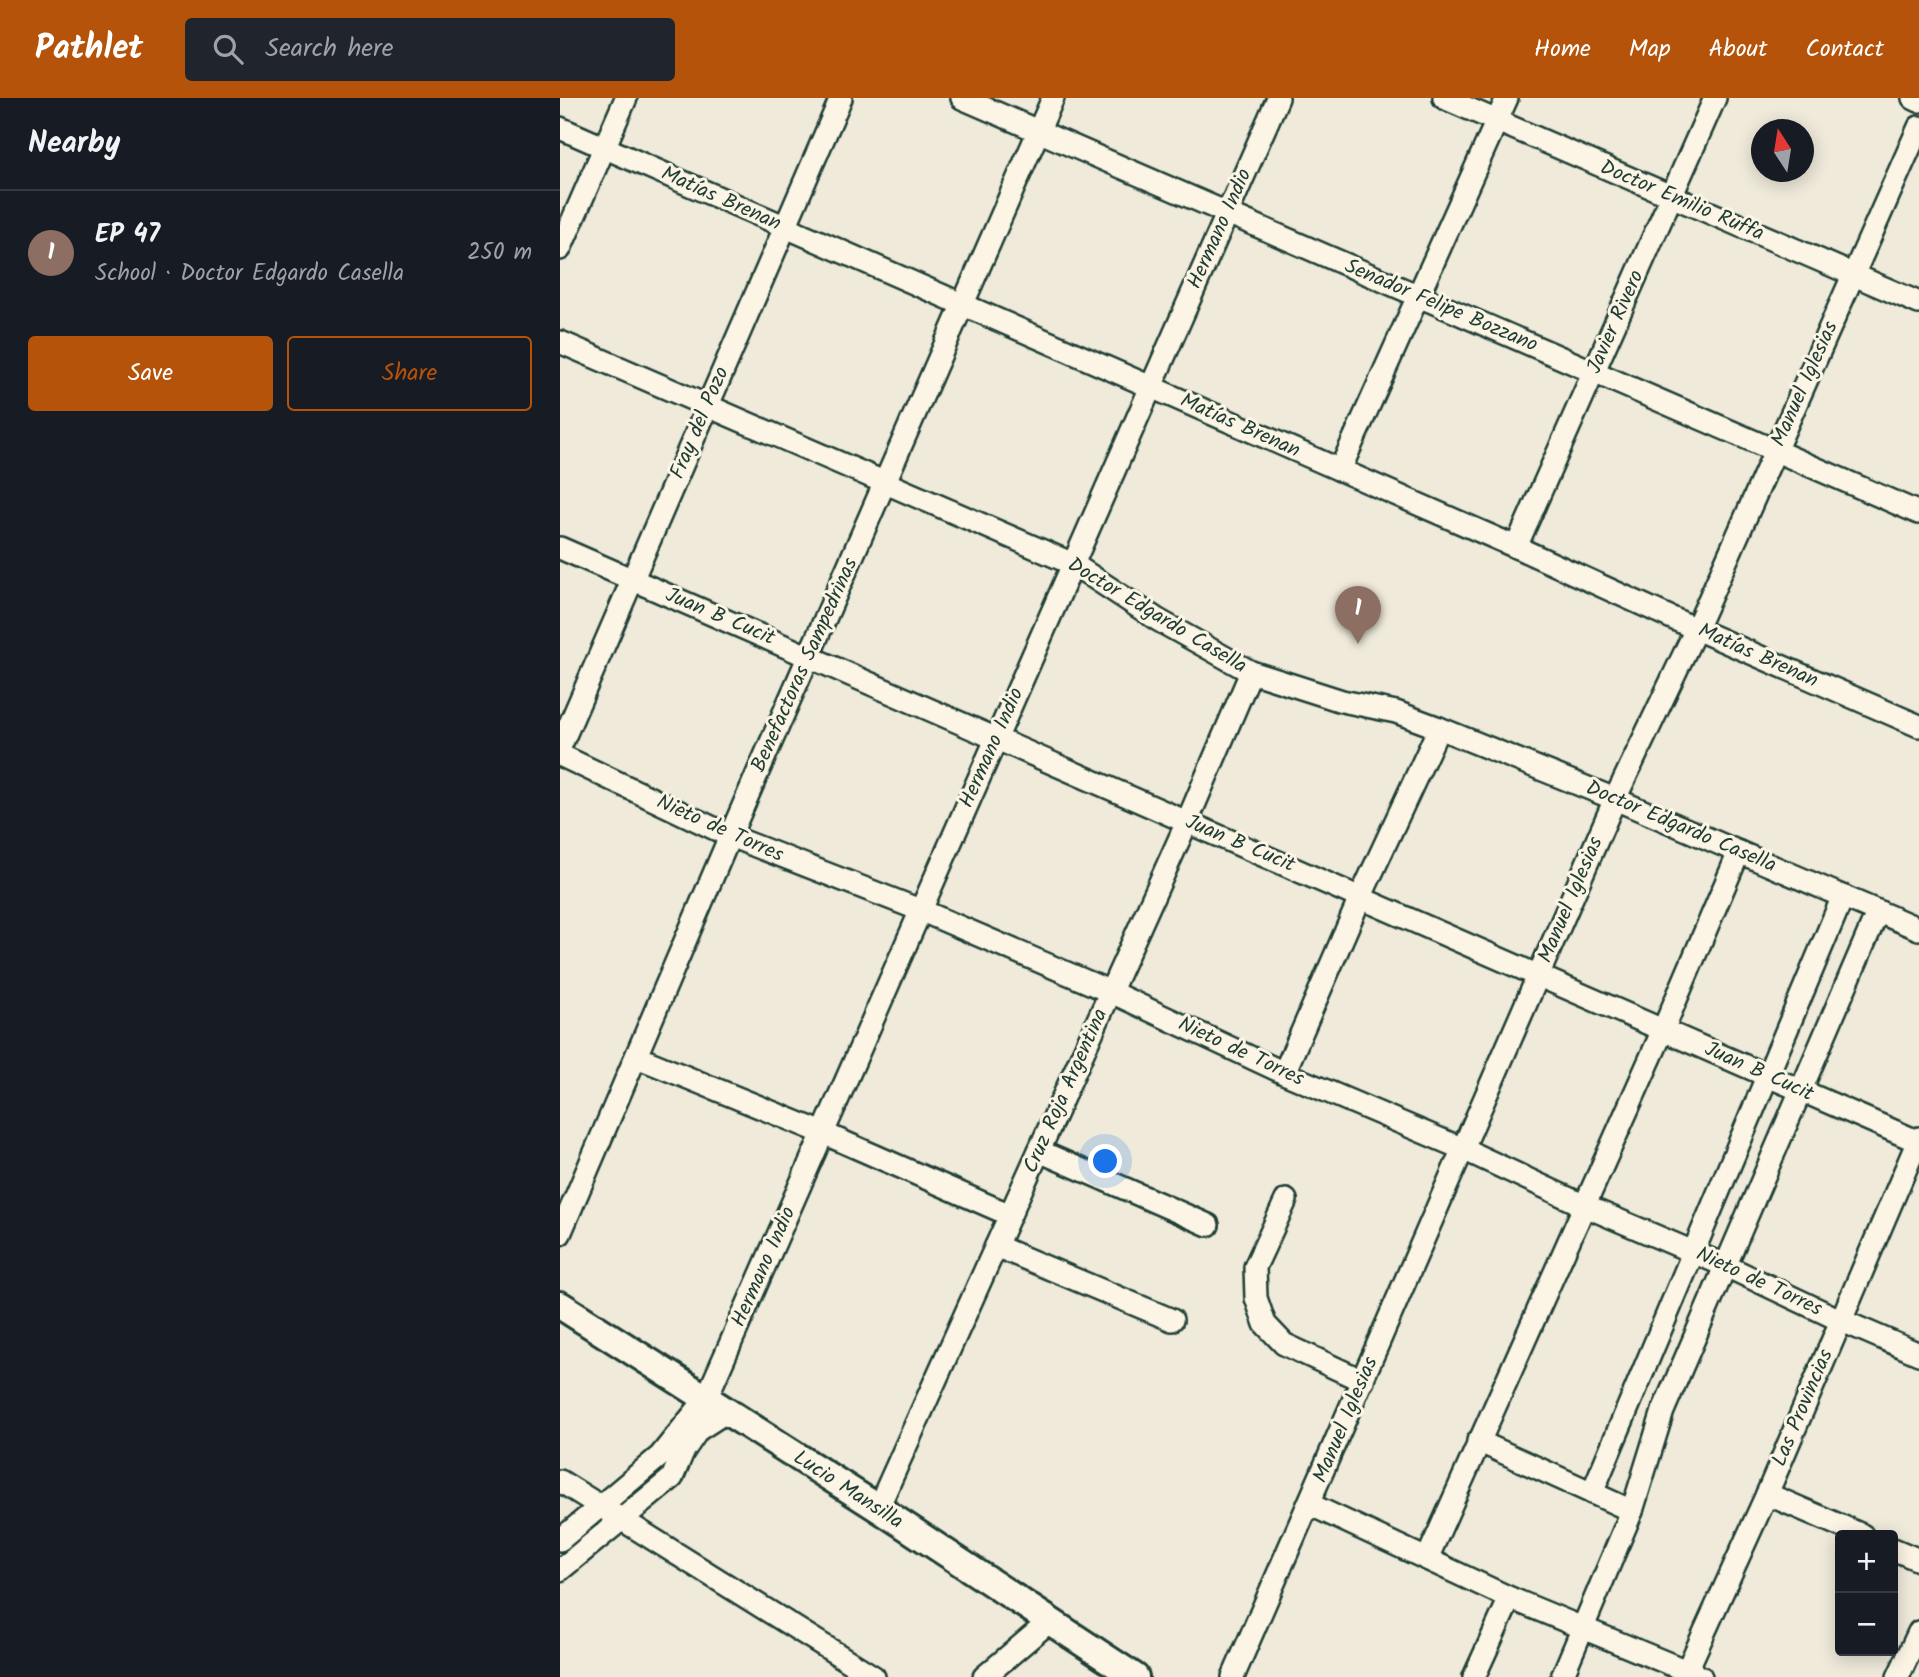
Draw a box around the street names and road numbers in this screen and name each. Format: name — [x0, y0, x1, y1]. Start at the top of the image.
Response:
street label: Doctor Emilio Ruffa — [1595, 152, 1769, 250]
street label: Matías Brenan — [655, 158, 787, 240]
street label: Hermano Indio — [1179, 163, 1261, 295]
street label: Senador Felipe Bozzano — [1339, 250, 1543, 362]
street label: Javier Rivero — [1578, 265, 1654, 379]
street label: Manuel Iglesias — [1763, 316, 1847, 452]
street label: Fray del Pozo — [662, 362, 738, 484]
street label: Matías Brenan — [1174, 385, 1306, 467]
street label: Doctor Edgardo Casella — [1061, 549, 1253, 683]
street label: Benefactoras Sampedrinas — [743, 552, 867, 778]
street label: Juan B Cucit — [660, 579, 781, 655]
street label: Matías Brenan — [1692, 615, 1824, 697]
street label: Hermano Indio — [951, 682, 1033, 814]
street label: Doctor Edgardo Casella — [1581, 772, 1781, 882]
street label: Nieto de Torres — [651, 786, 789, 872]
street label: Juan B Cucit — [1180, 806, 1301, 882]
street label: Manuel Iglesias — [1530, 832, 1612, 968]
street label: Cruz Roja Argentina — [1015, 1003, 1117, 1179]
street label: Nieto de Torres — [1172, 1008, 1310, 1096]
street label: Juan B Cucit — [1699, 1033, 1820, 1111]
street label: Hermano Indio — [723, 1201, 805, 1333]
street label: Nieto de Torres — [1690, 1238, 1828, 1326]
street label: Las Provincias — [1763, 1344, 1843, 1472]
street label: Manuel Iglesias — [1305, 1352, 1387, 1488]
street label: Lucio Mansilla — [786, 1442, 910, 1538]

